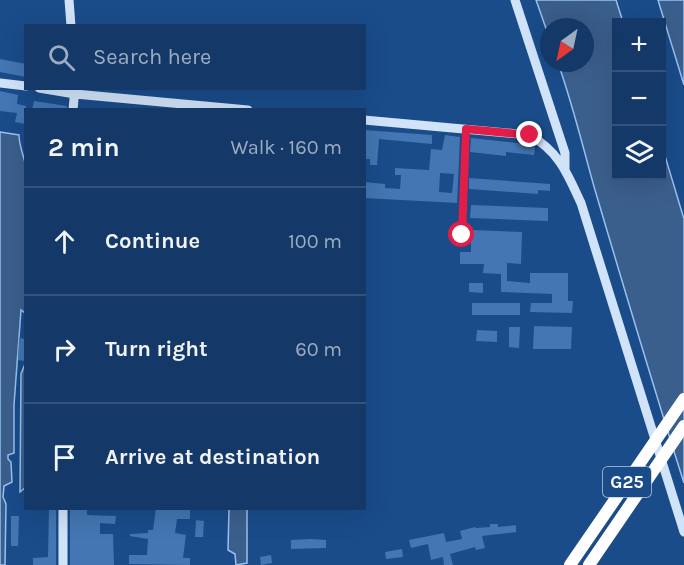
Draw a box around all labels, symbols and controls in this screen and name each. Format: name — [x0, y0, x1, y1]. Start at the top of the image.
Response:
north arrow — [540, 18, 594, 72]
map controls — [612, 18, 666, 180]
button: + — [612, 18, 666, 72]
search box — [24, 24, 366, 90]
icon: search — [45, 41, 78, 74]
text: Search here — [93, 44, 211, 70]
button: − — [612, 72, 666, 126]
route end — [516, 121, 542, 147]
button: layers — [612, 126, 666, 180]
text: 2 min — [48, 132, 120, 163]
text: Walk · 160 m — [230, 136, 342, 159]
route start — [448, 221, 474, 247]
icon: ahead — [48, 225, 81, 258]
text: Continue — [105, 228, 200, 254]
text: 100 m — [288, 230, 342, 253]
icon: right — [48, 333, 81, 366]
text: Turn right — [105, 336, 208, 362]
text: 60 m — [295, 338, 342, 361]
icon: arrive — [48, 441, 81, 474]
text: Arrive at destination — [105, 444, 320, 470]
road number: G25 — [603, 467, 651, 497]

